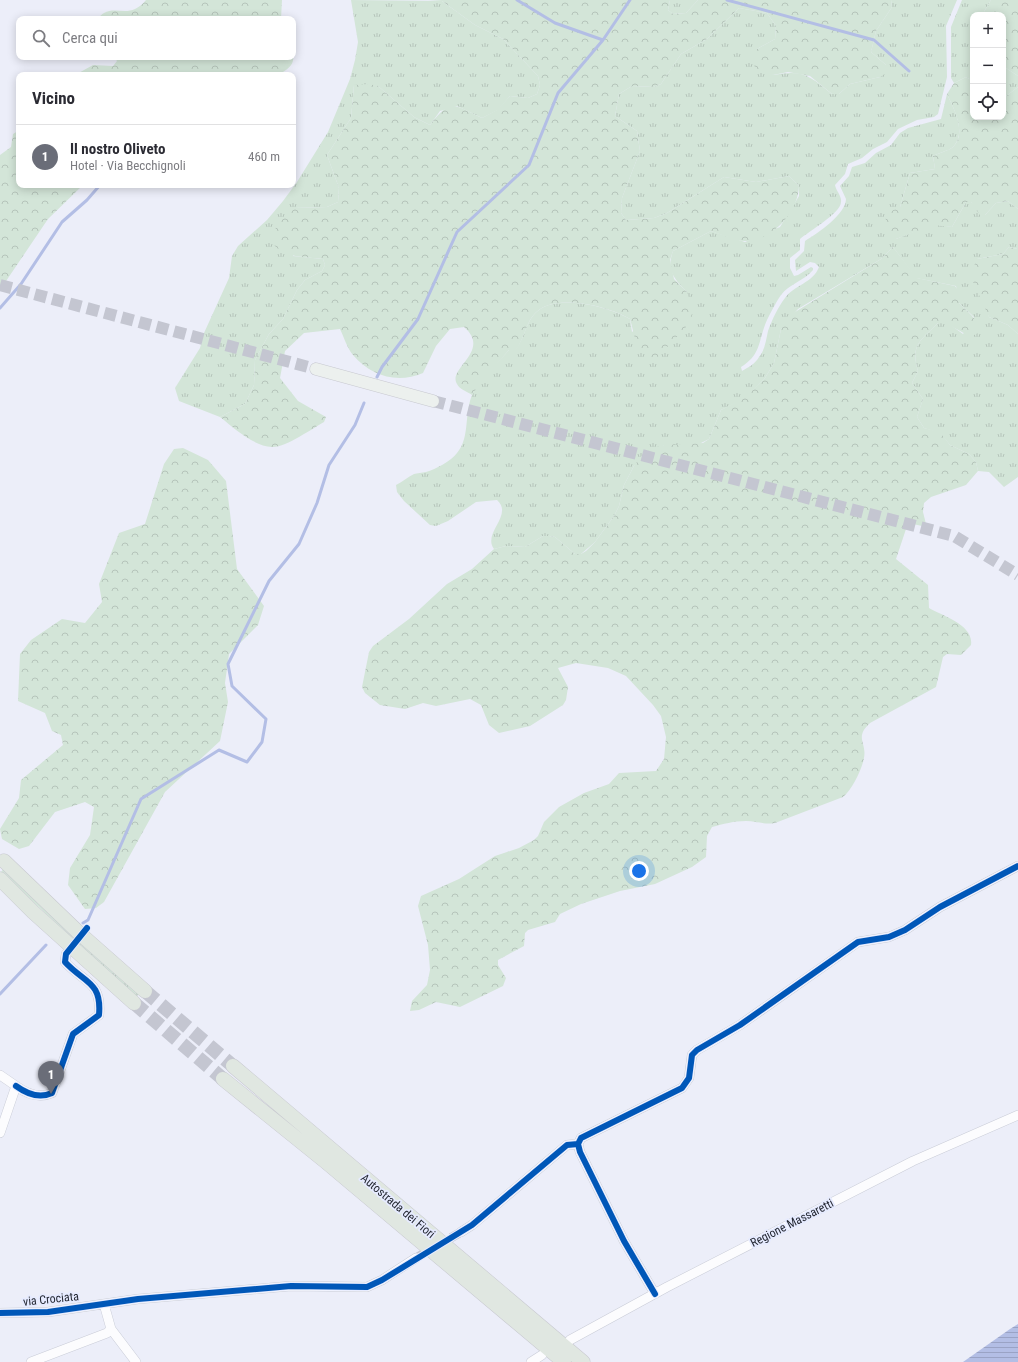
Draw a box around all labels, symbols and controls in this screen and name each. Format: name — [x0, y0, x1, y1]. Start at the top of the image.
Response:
map controls — [970, 12, 1006, 120]
button: + — [970, 12, 1006, 48]
search box — [16, 16, 296, 60]
icon: search — [30, 27, 52, 49]
text: Cerca qui — [62, 29, 118, 47]
button: − — [970, 48, 1006, 84]
button: locate — [970, 84, 1006, 120]
text: Vicino — [32, 88, 75, 108]
text: Il nostro Oliveto — [70, 140, 165, 158]
text: 1 — [42, 149, 48, 164]
text: 460 m — [248, 149, 280, 164]
text: Hotel · Via Becchignoli — [70, 158, 186, 173]
your location — [629, 861, 649, 881]
pin: 1 — [38, 1061, 64, 1094]
street label: Autostrada dei Fiori — [358, 1171, 438, 1241]
street label: Regione Massaretti — [748, 1196, 836, 1250]
street label: via Crociata — [22, 1289, 80, 1309]

